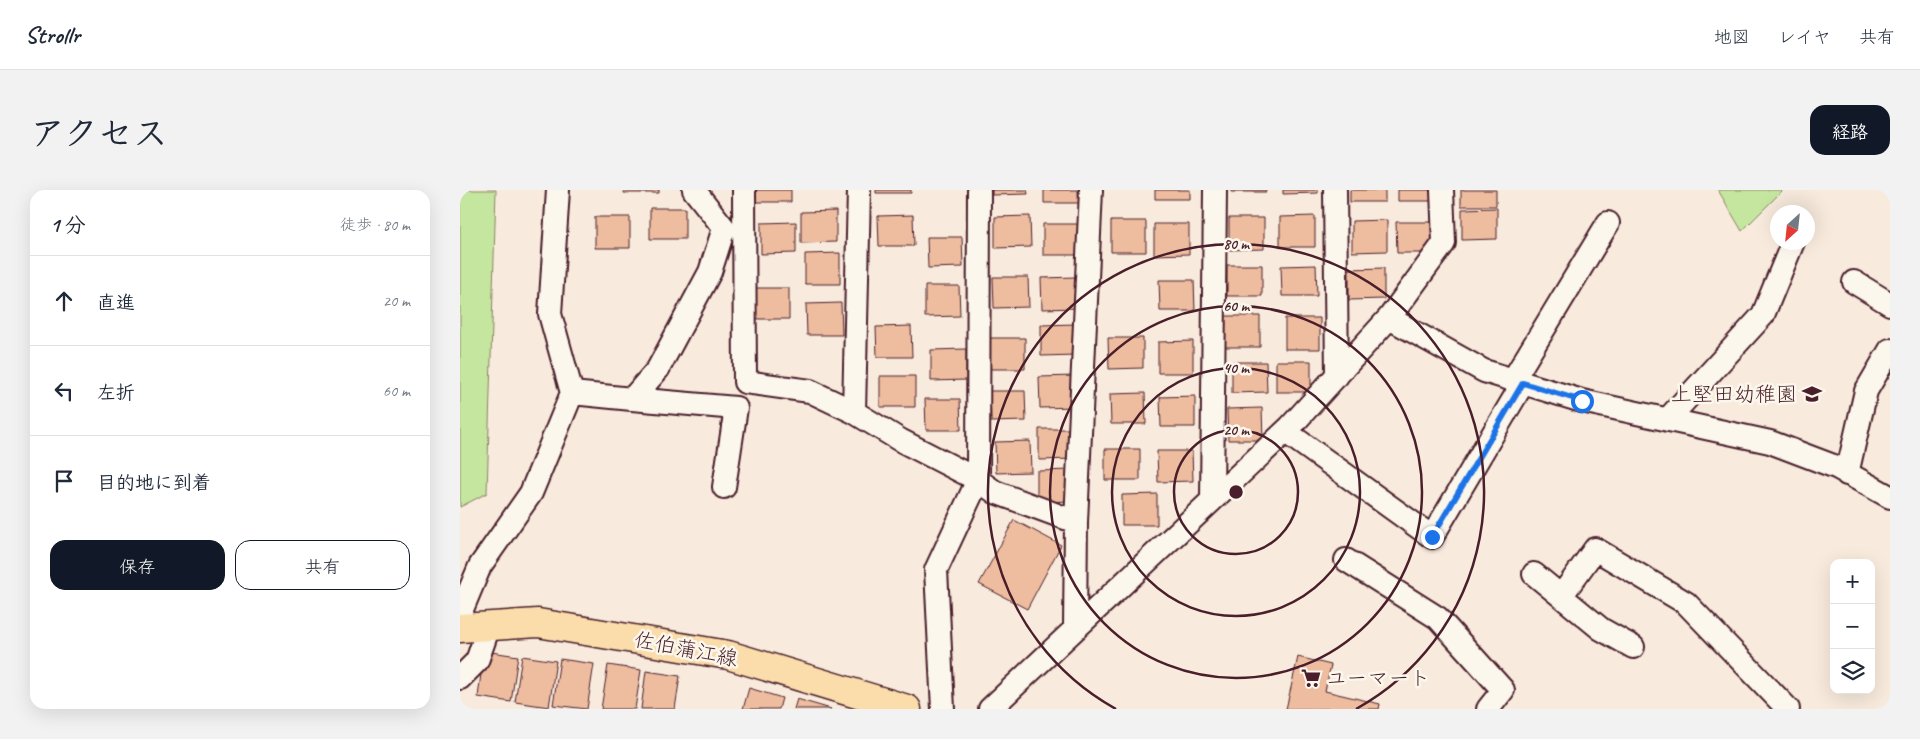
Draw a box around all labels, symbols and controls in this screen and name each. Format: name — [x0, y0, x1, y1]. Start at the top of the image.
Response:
text: Strollr — [25, 20, 80, 50]
text: 地図 — [1714, 26, 1750, 48]
text: レイヤ — [1778, 26, 1831, 48]
text: 共有 — [1859, 26, 1895, 48]
button: 経路 — [1810, 105, 1890, 155]
text: アクセス — [30, 111, 168, 156]
north arrow — [1770, 205, 1815, 250]
text: 1 分 — [50, 212, 86, 238]
text: 徒歩 · 80 m — [340, 215, 410, 235]
text: 80 m — [1223, 235, 1250, 254]
icon: ahead — [50, 287, 78, 315]
text: 直進 — [97, 291, 135, 315]
text: 20 m — [383, 291, 410, 311]
text: 60 m — [1223, 297, 1250, 316]
text: 40 m — [1223, 359, 1250, 378]
icon: left — [50, 377, 78, 405]
text: 左折 — [97, 381, 135, 405]
text: 60 m — [383, 381, 410, 401]
place label: 上堅田幼稚園 — [1671, 381, 1797, 407]
school or university icon: 上堅田幼稚園 — [1801, 383, 1823, 405]
route start — [1571, 390, 1594, 413]
text: 20 m — [1223, 421, 1250, 440]
icon: arrive — [50, 467, 78, 495]
text: 目的地に到着 — [97, 471, 211, 495]
centre of rings — [1227, 483, 1245, 501]
route end — [1421, 526, 1444, 549]
button: 保存 — [50, 540, 225, 590]
button: 共有 — [235, 540, 410, 590]
map controls — [1830, 559, 1875, 694]
button: + — [1830, 559, 1875, 604]
button: − — [1830, 604, 1875, 649]
street label: 佐伯蒲江線 — [632, 626, 740, 672]
button: layers — [1830, 649, 1875, 694]
place label: ユーマート — [1326, 665, 1431, 691]
supermarket icon: ユーマート — [1300, 667, 1322, 689]

